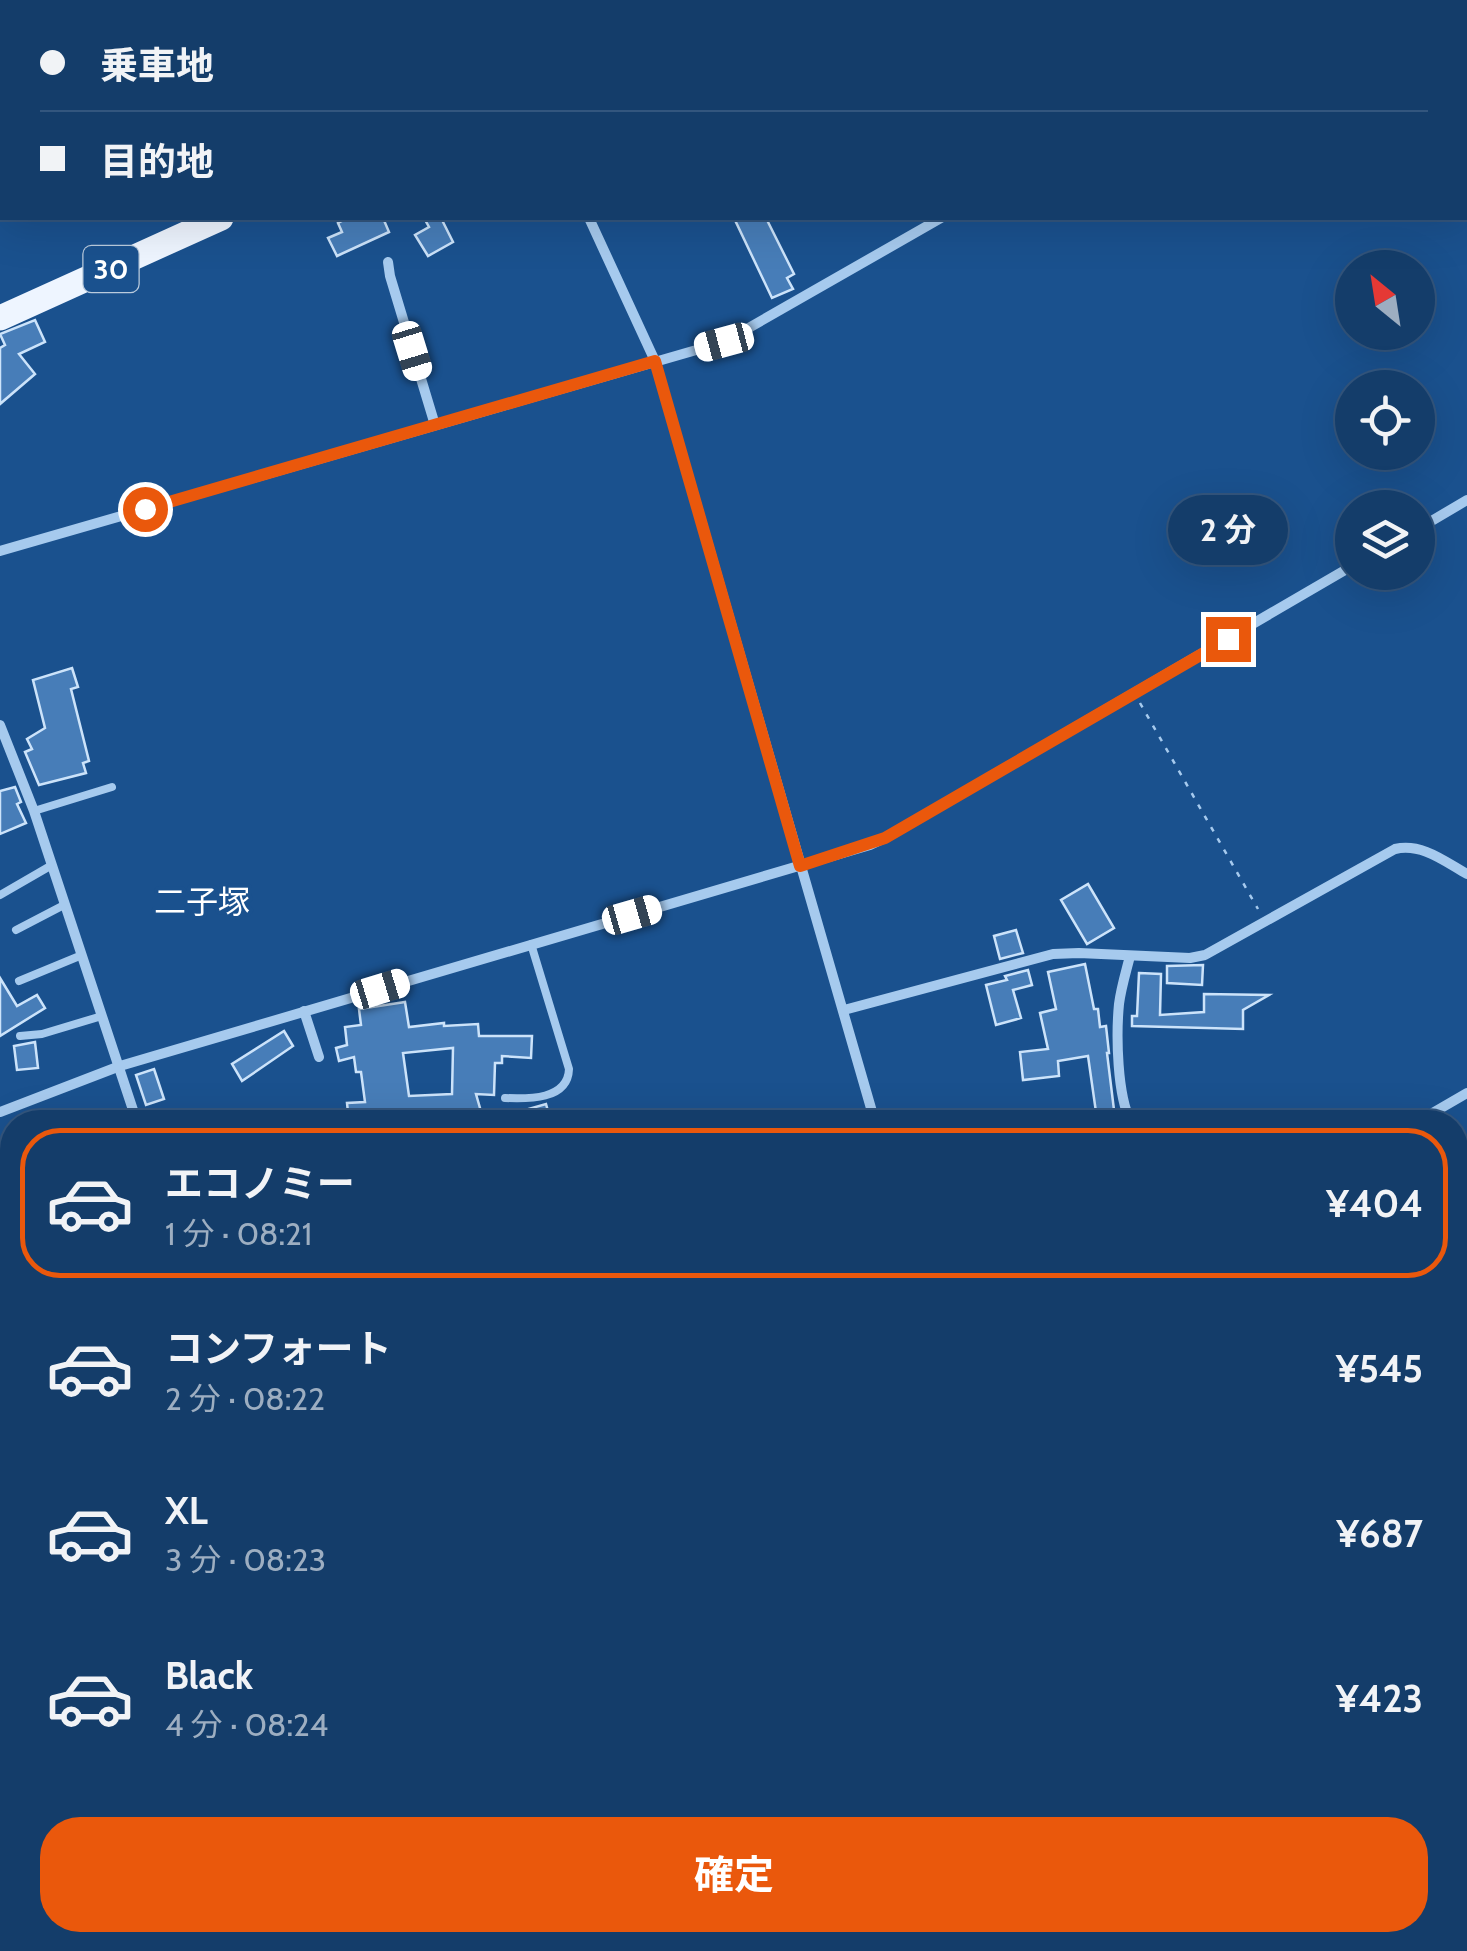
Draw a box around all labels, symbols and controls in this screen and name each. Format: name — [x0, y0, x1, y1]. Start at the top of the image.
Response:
text: 乗車地 — [100, 42, 214, 89]
text: 目的地 — [100, 138, 214, 185]
road number: 30 — [84, 246, 138, 292]
north arrow — [1335, 250, 1435, 350]
map controls — [1335, 250, 1435, 590]
car — [389, 318, 435, 384]
car — [691, 320, 757, 364]
button: locate — [1335, 370, 1435, 470]
route start — [123, 487, 168, 532]
button: layers — [1335, 490, 1435, 590]
callout: 2 分 — [1168, 494, 1288, 564]
text: 2 分 — [1200, 510, 1256, 549]
route end — [1206, 617, 1251, 662]
district label: 二子塚 — [154, 882, 250, 921]
car — [599, 892, 665, 938]
car — [347, 966, 413, 1012]
icon: car — [45, 1158, 135, 1248]
text: エコノミー — [165, 1160, 355, 1207]
text: ¥404 — [1326, 1180, 1423, 1227]
text: 1 分 · 08:21 — [165, 1214, 312, 1253]
icon: car — [45, 1323, 135, 1413]
text: コンフォート — [165, 1325, 392, 1372]
text: ¥545 — [1336, 1345, 1423, 1392]
text: 2 分 · 08:22 — [165, 1379, 325, 1418]
text: XL — [165, 1487, 208, 1534]
icon: car — [45, 1488, 135, 1578]
text: ¥687 — [1336, 1510, 1423, 1557]
text: 3 分 · 08:23 — [165, 1540, 326, 1579]
text: Black — [165, 1652, 253, 1699]
icon: car — [45, 1653, 135, 1743]
text: ¥423 — [1336, 1675, 1423, 1722]
text: 4 分 · 08:24 — [165, 1705, 328, 1744]
button: 確定 — [40, 1817, 1428, 1932]

